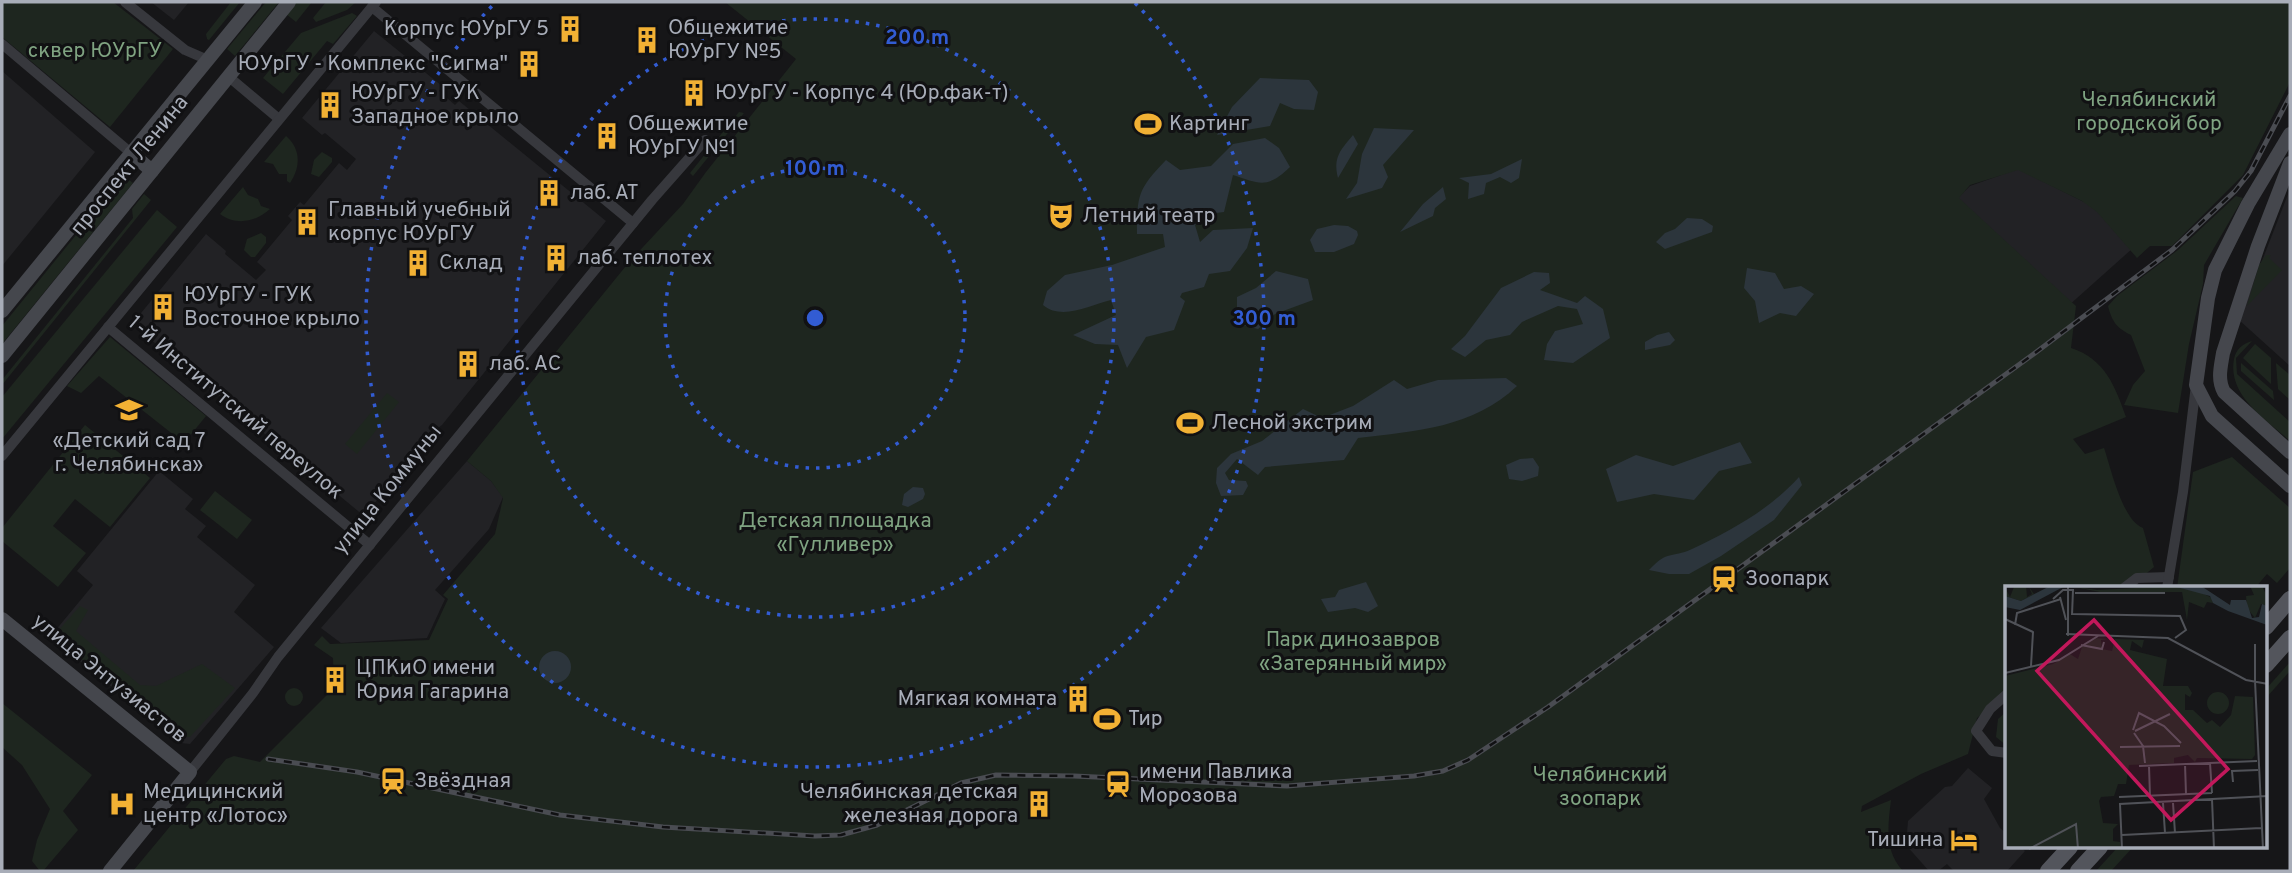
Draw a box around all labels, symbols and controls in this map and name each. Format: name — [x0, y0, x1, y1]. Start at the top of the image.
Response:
building icon: Корпус ЮУрГУ 5 — [555, 14, 585, 44]
place label: Общежитие ЮУрГУ №5 — [668, 15, 788, 66]
place label: Корпус ЮУрГУ 5 — [384, 16, 549, 43]
building icon: Общежитие ЮУрГУ №5 — [632, 25, 662, 55]
text: 200 m — [885, 25, 949, 52]
park label: сквер ЮУрГУ — [28, 38, 162, 65]
building icon: ЮУрГУ - Комплекс "Сигма" — [514, 49, 544, 79]
place label: ЮУрГУ - Комплекс "Сигма" — [238, 51, 508, 78]
building icon: ЮУрГУ - Корпус 4 (Юр.фак-т) — [679, 78, 709, 108]
place label: ЮУрГУ - ГУК Западное крыло — [351, 80, 519, 131]
place label: ЮУрГУ - Корпус 4 (Юр.фак-т) — [715, 80, 1009, 107]
park label: Челябинский городской бор — [2076, 87, 2222, 138]
street label: проспект Ленина — [65, 90, 195, 242]
building icon: ЮУрГУ - ГУК Западное крыло — [315, 90, 345, 120]
sports icon: Картинг — [1133, 109, 1163, 139]
place label: Общежитие ЮУрГУ №1 — [628, 111, 748, 162]
place label: Картинг — [1169, 111, 1249, 138]
building icon: Общежитие ЮУрГУ №1 — [592, 121, 622, 151]
text: 100 m — [785, 156, 845, 183]
building icon: лаб. АТ — [534, 178, 564, 208]
place label: лаб. АТ — [570, 180, 639, 207]
place label: Главный учебный корпус ЮУрГУ — [328, 197, 511, 248]
theatre icon: Летний театр — [1046, 201, 1076, 231]
place label: Летний театр — [1082, 203, 1215, 230]
building icon: Главный учебный корпус ЮУрГУ — [292, 207, 322, 237]
building icon: лаб. теплотех — [541, 243, 571, 273]
place label: лаб. теплотех — [577, 245, 713, 272]
building icon: Склад — [403, 248, 433, 278]
place label: Склад — [439, 250, 503, 277]
place label: ЮУрГУ - ГУК Восточное крыло — [184, 282, 360, 333]
building icon: ЮУрГУ - ГУК Восточное крыло — [148, 292, 178, 322]
centre of rings — [803, 306, 827, 330]
text: 300 m — [1232, 306, 1296, 333]
street label: 1-й Институтский переулок — [122, 310, 348, 506]
building icon: лаб. АС — [453, 349, 483, 379]
place label: лаб. АС — [489, 351, 561, 378]
school or university icon: «Детский сад 7 г. Челябинска» — [114, 395, 144, 425]
sports icon: Лесной экстрим — [1175, 408, 1205, 438]
place label: Лесной экстрим — [1211, 410, 1373, 437]
street label: улица Коммуны — [327, 420, 449, 560]
place label: «Детский сад 7 г. Челябинска» — [52, 428, 206, 479]
park label: Детская площадка «Гулливер» — [739, 508, 931, 559]
station icon: Зоопарк — [1709, 564, 1739, 594]
place label: Зоопарк — [1745, 566, 1830, 593]
inset map — [2005, 586, 2268, 848]
street label: улица Энтузиастов — [26, 608, 192, 750]
park label: Парк динозавров «Затерянный мир» — [1259, 627, 1447, 678]
place label: ЦПКиО имени Юрия Гагарина — [356, 655, 509, 706]
building icon: ЦПКиО имени Юрия Гагарина — [320, 665, 350, 695]
building icon: Мягкая комната — [1063, 684, 1093, 714]
place label: Мягкая комната — [898, 686, 1057, 713]
sports icon: Тир — [1092, 704, 1122, 734]
place label: Тир — [1128, 706, 1163, 733]
place label: имени Павлика Морозова — [1139, 759, 1292, 810]
park label: Челябинский зоопарк — [1533, 762, 1667, 813]
station icon: Звёздная — [378, 766, 408, 796]
place label: Звёздная — [414, 768, 511, 795]
station icon: имени Павлика Морозова — [1103, 769, 1133, 799]
place label: Медицинский центр «Лотос» — [143, 779, 288, 830]
place label: Челябинская детская железная дорога — [800, 779, 1018, 830]
hospital icon: Медицинский центр «Лотос» — [107, 789, 137, 819]
building icon: Челябинская детская железная дорога — [1024, 789, 1054, 819]
hotel icon: Тишина — [1949, 825, 1979, 855]
place label: Тишина — [1867, 827, 1943, 854]

